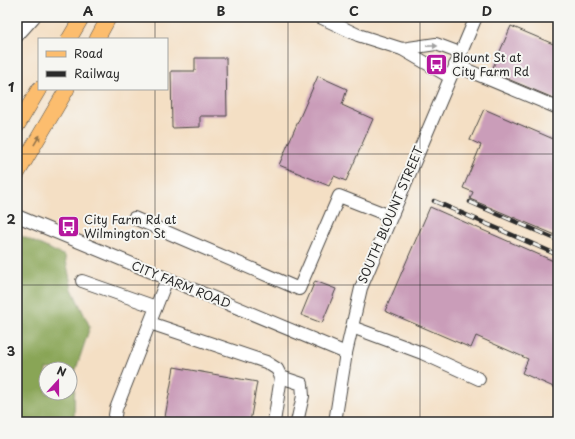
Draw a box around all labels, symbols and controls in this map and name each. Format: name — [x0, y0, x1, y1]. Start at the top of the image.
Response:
text: A — [83, 1, 93, 20]
text: B — [217, 1, 226, 20]
text: C — [349, 1, 359, 20]
text: D — [482, 1, 492, 20]
legend — [38, 38, 168, 90]
one-way arrow — [426, 42, 438, 49]
text: Road — [74, 44, 103, 62]
place label: Blount St at City Farm Rd — [452, 48, 530, 80]
bus stop icon: Blount St at City Farm Rd — [423, 52, 449, 78]
text: Railway — [74, 64, 120, 82]
text: 1 — [8, 77, 14, 96]
one-way arrow — [33, 135, 41, 145]
street label: SOUTH BLOUNT STREET — [353, 142, 427, 286]
text: 2 — [6, 209, 16, 228]
place label: City Farm Rd at Wilmington St — [84, 210, 177, 242]
bus stop icon: City Farm Rd at Wilmington St — [56, 214, 82, 240]
street label: CITY FARM ROAD — [129, 256, 234, 312]
text: 3 — [7, 341, 16, 360]
north arrow — [38, 361, 78, 401]
text: N — [55, 362, 69, 381]

